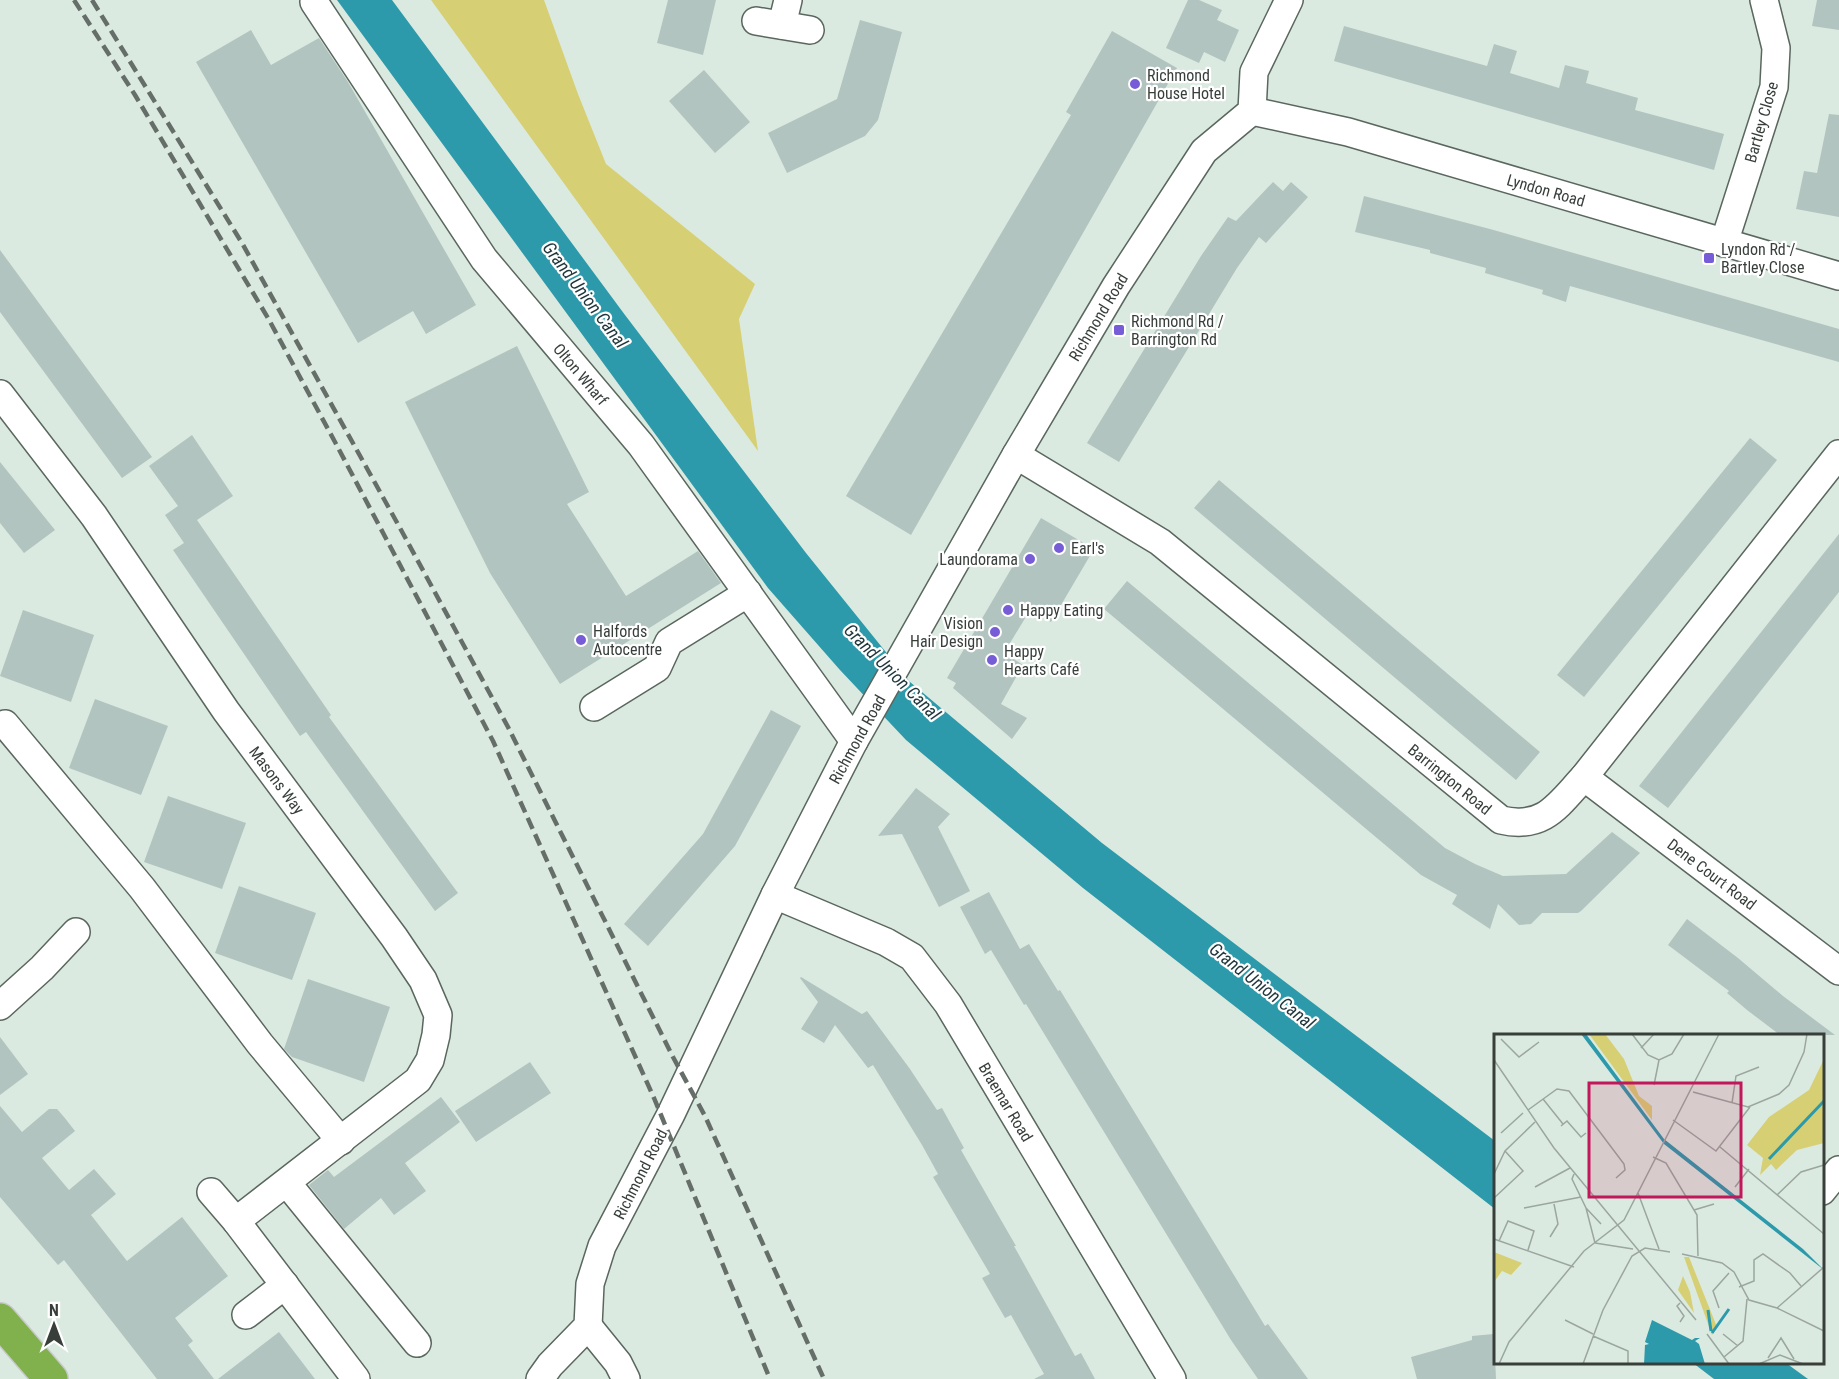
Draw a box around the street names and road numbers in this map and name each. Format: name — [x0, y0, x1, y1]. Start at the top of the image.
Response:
street label: Bartley Close — [1741, 79, 1782, 165]
street label: Lyndon Road — [1505, 170, 1587, 211]
street label: Richmond Road — [1065, 270, 1132, 365]
street label: Olton Wharf — [549, 340, 612, 409]
street label: Richmond Road — [825, 691, 890, 787]
street label: Barrington Road — [1404, 740, 1495, 819]
street label: Masons Way — [245, 743, 308, 818]
street label: Dene Court Road — [1664, 835, 1760, 914]
street label: Braemar Road — [975, 1059, 1037, 1145]
street label: Richmond Road — [610, 1126, 671, 1223]

